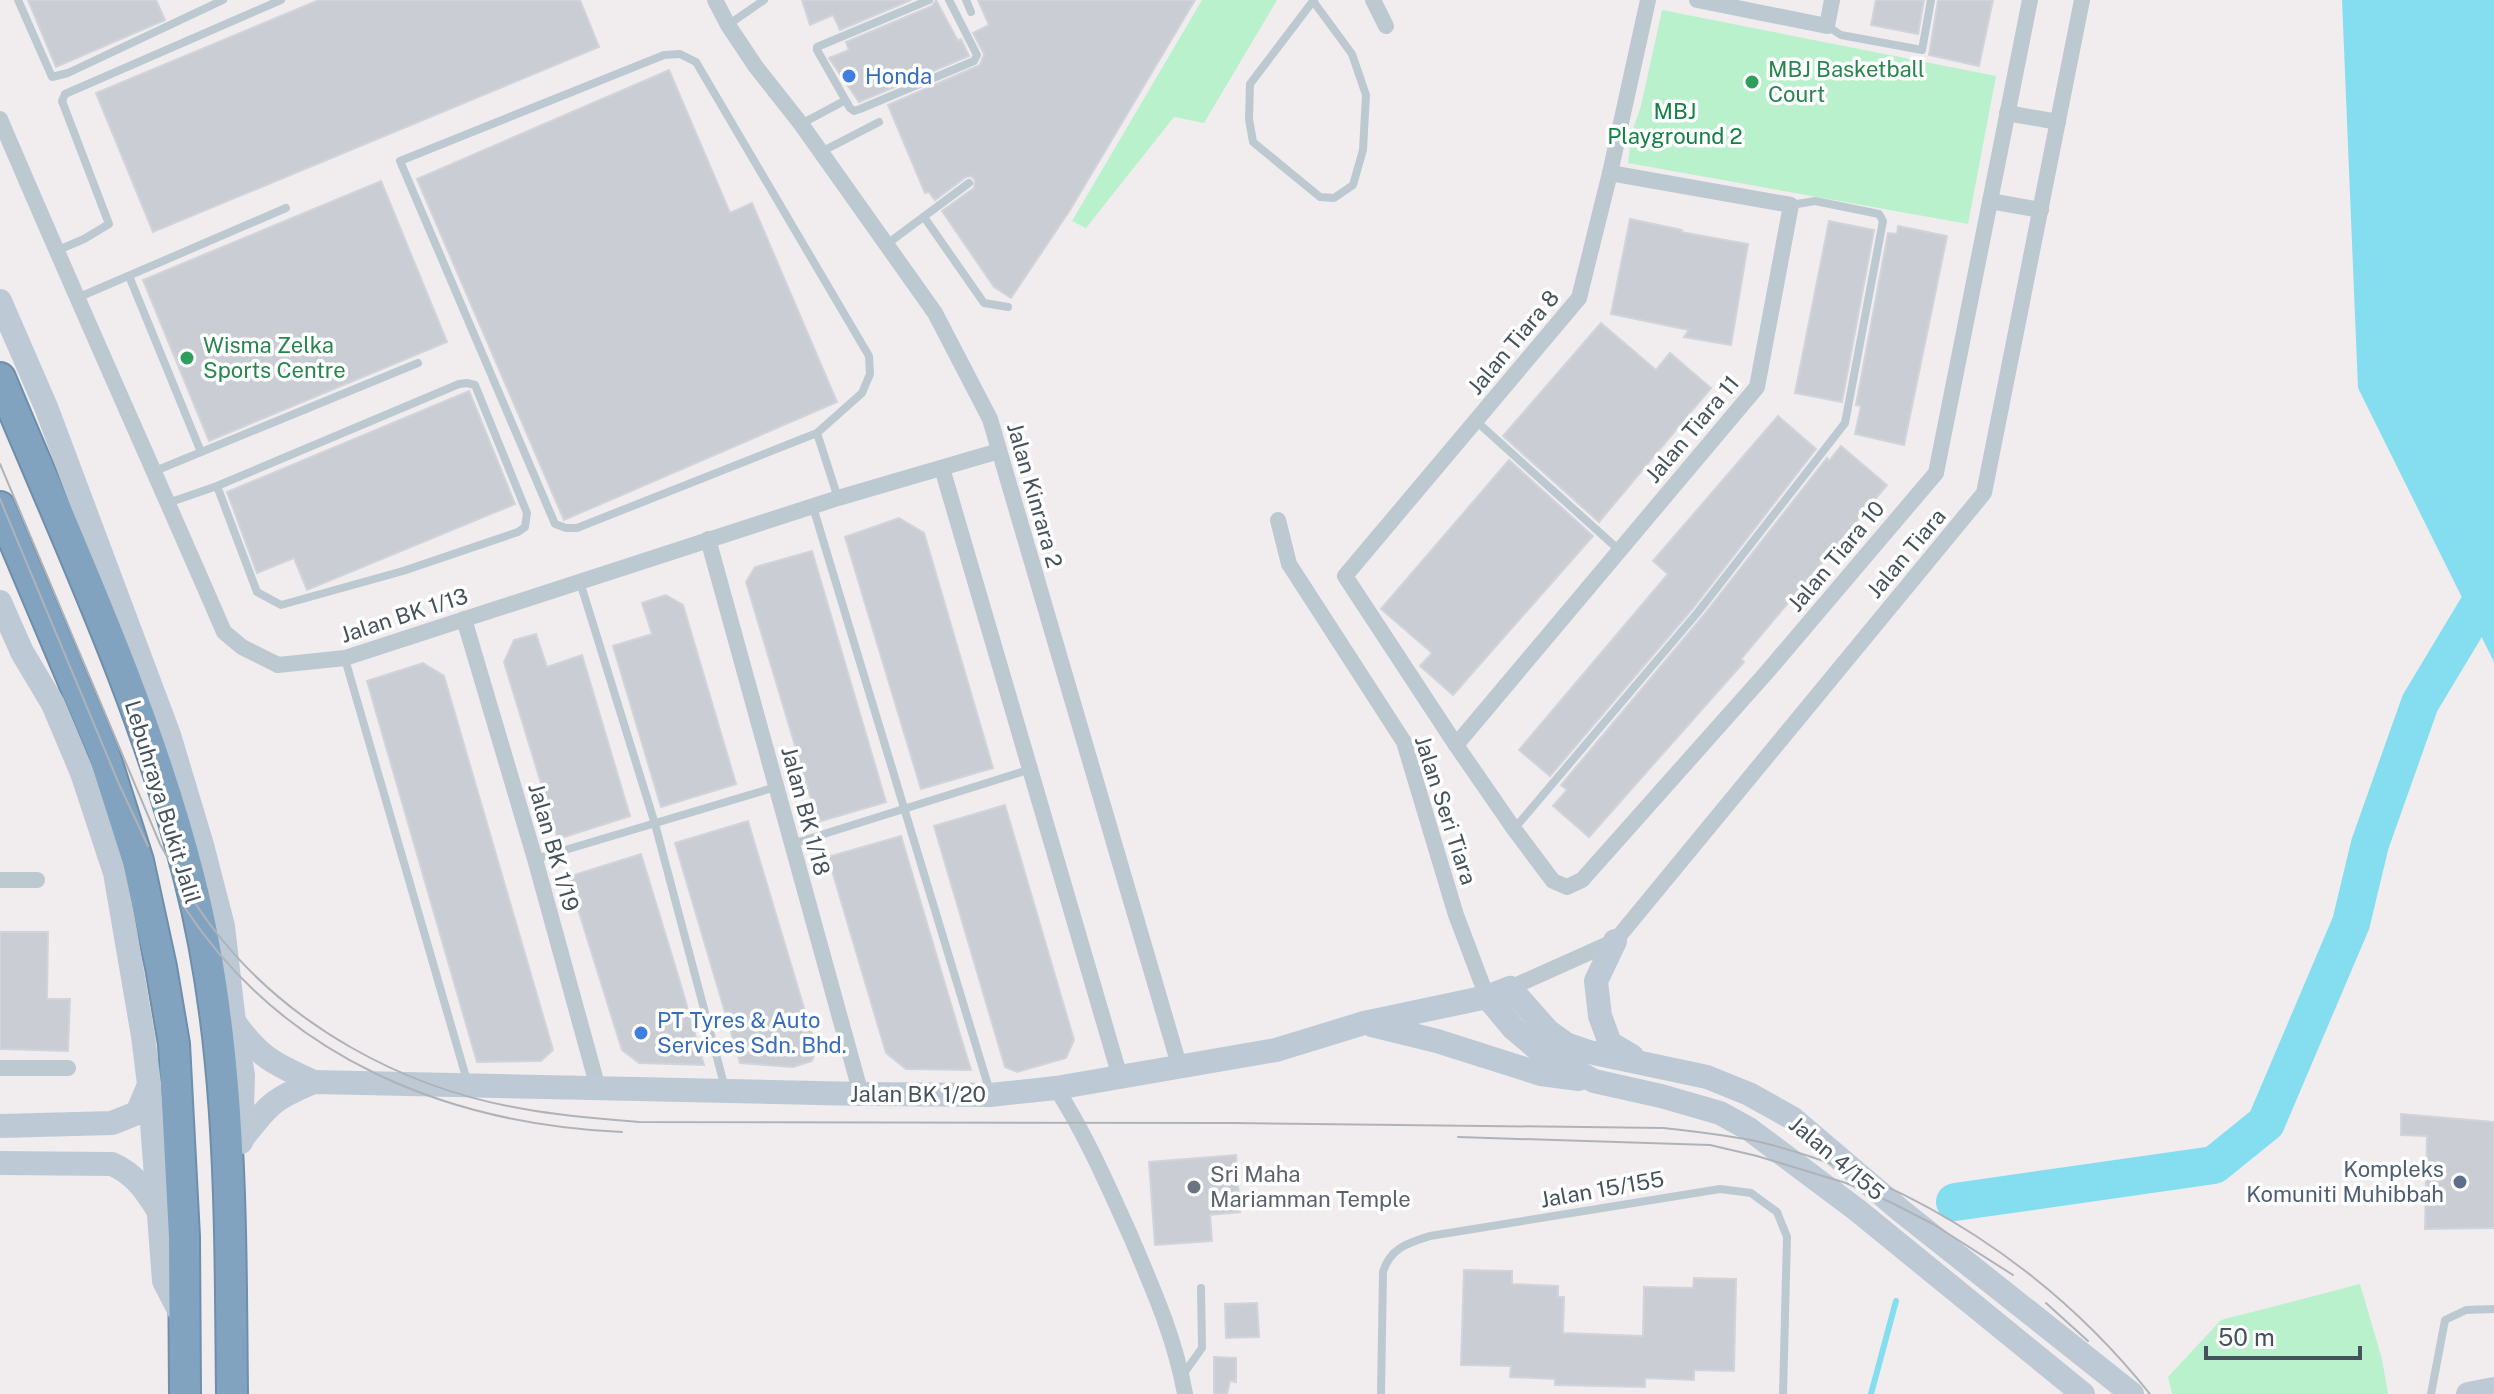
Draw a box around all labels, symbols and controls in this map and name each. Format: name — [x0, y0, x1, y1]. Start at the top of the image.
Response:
place label: MBJ Basketball Court — [1768, 56, 1925, 107]
place label: Honda — [865, 63, 932, 89]
marker: Honda — [840, 67, 858, 85]
marker: MBJ Basketball Court — [1743, 73, 1761, 91]
park label: MBJ Playground 2 — [1607, 98, 1743, 149]
street label: Jalan Tiara 8 — [1462, 285, 1564, 399]
place label: Wisma Zelka Sports Centre — [203, 332, 346, 383]
marker: Wisma Zelka Sports Centre — [178, 349, 196, 367]
street label: Jalan Tiara 11 — [1640, 370, 1744, 488]
street label: Jalan Kinrara 2 — [1002, 419, 1068, 571]
street label: Jalan Tiara 10 — [1782, 495, 1890, 617]
street label: Jalan Tiara — [1861, 503, 1951, 603]
street label: Jalan BK 1/13 — [337, 582, 471, 648]
street label: Lebuhraya Bukit Jalil — [120, 697, 206, 907]
street label: Jalan Seri Tiara — [1410, 732, 1482, 888]
street label: Jalan BK 1/18 — [776, 744, 836, 878]
street label: Jalan BK 1/19 — [523, 780, 585, 914]
place label: PT Tyres & Auto Services Sdn. Bhd. — [657, 1007, 847, 1058]
marker: PT Tyres & Auto Services Sdn. Bhd. — [632, 1024, 650, 1042]
street label: Jalan BK 1/20 — [850, 1081, 986, 1107]
street label: Jalan 4/155 — [1784, 1111, 1890, 1205]
place label: Kompleks Komuniti Muhibbah — [2246, 1156, 2444, 1207]
place label: Sri Maha Mariamman Temple — [1210, 1161, 1411, 1212]
street label: Jalan 15/155 — [1538, 1165, 1666, 1213]
marker: Kompleks Komuniti Muhibbah — [2451, 1173, 2469, 1191]
marker: Sri Maha Mariamman Temple — [1185, 1178, 1203, 1196]
scale bar — [2206, 1310, 2360, 1360]
text: 50 m — [2218, 1323, 2275, 1351]

